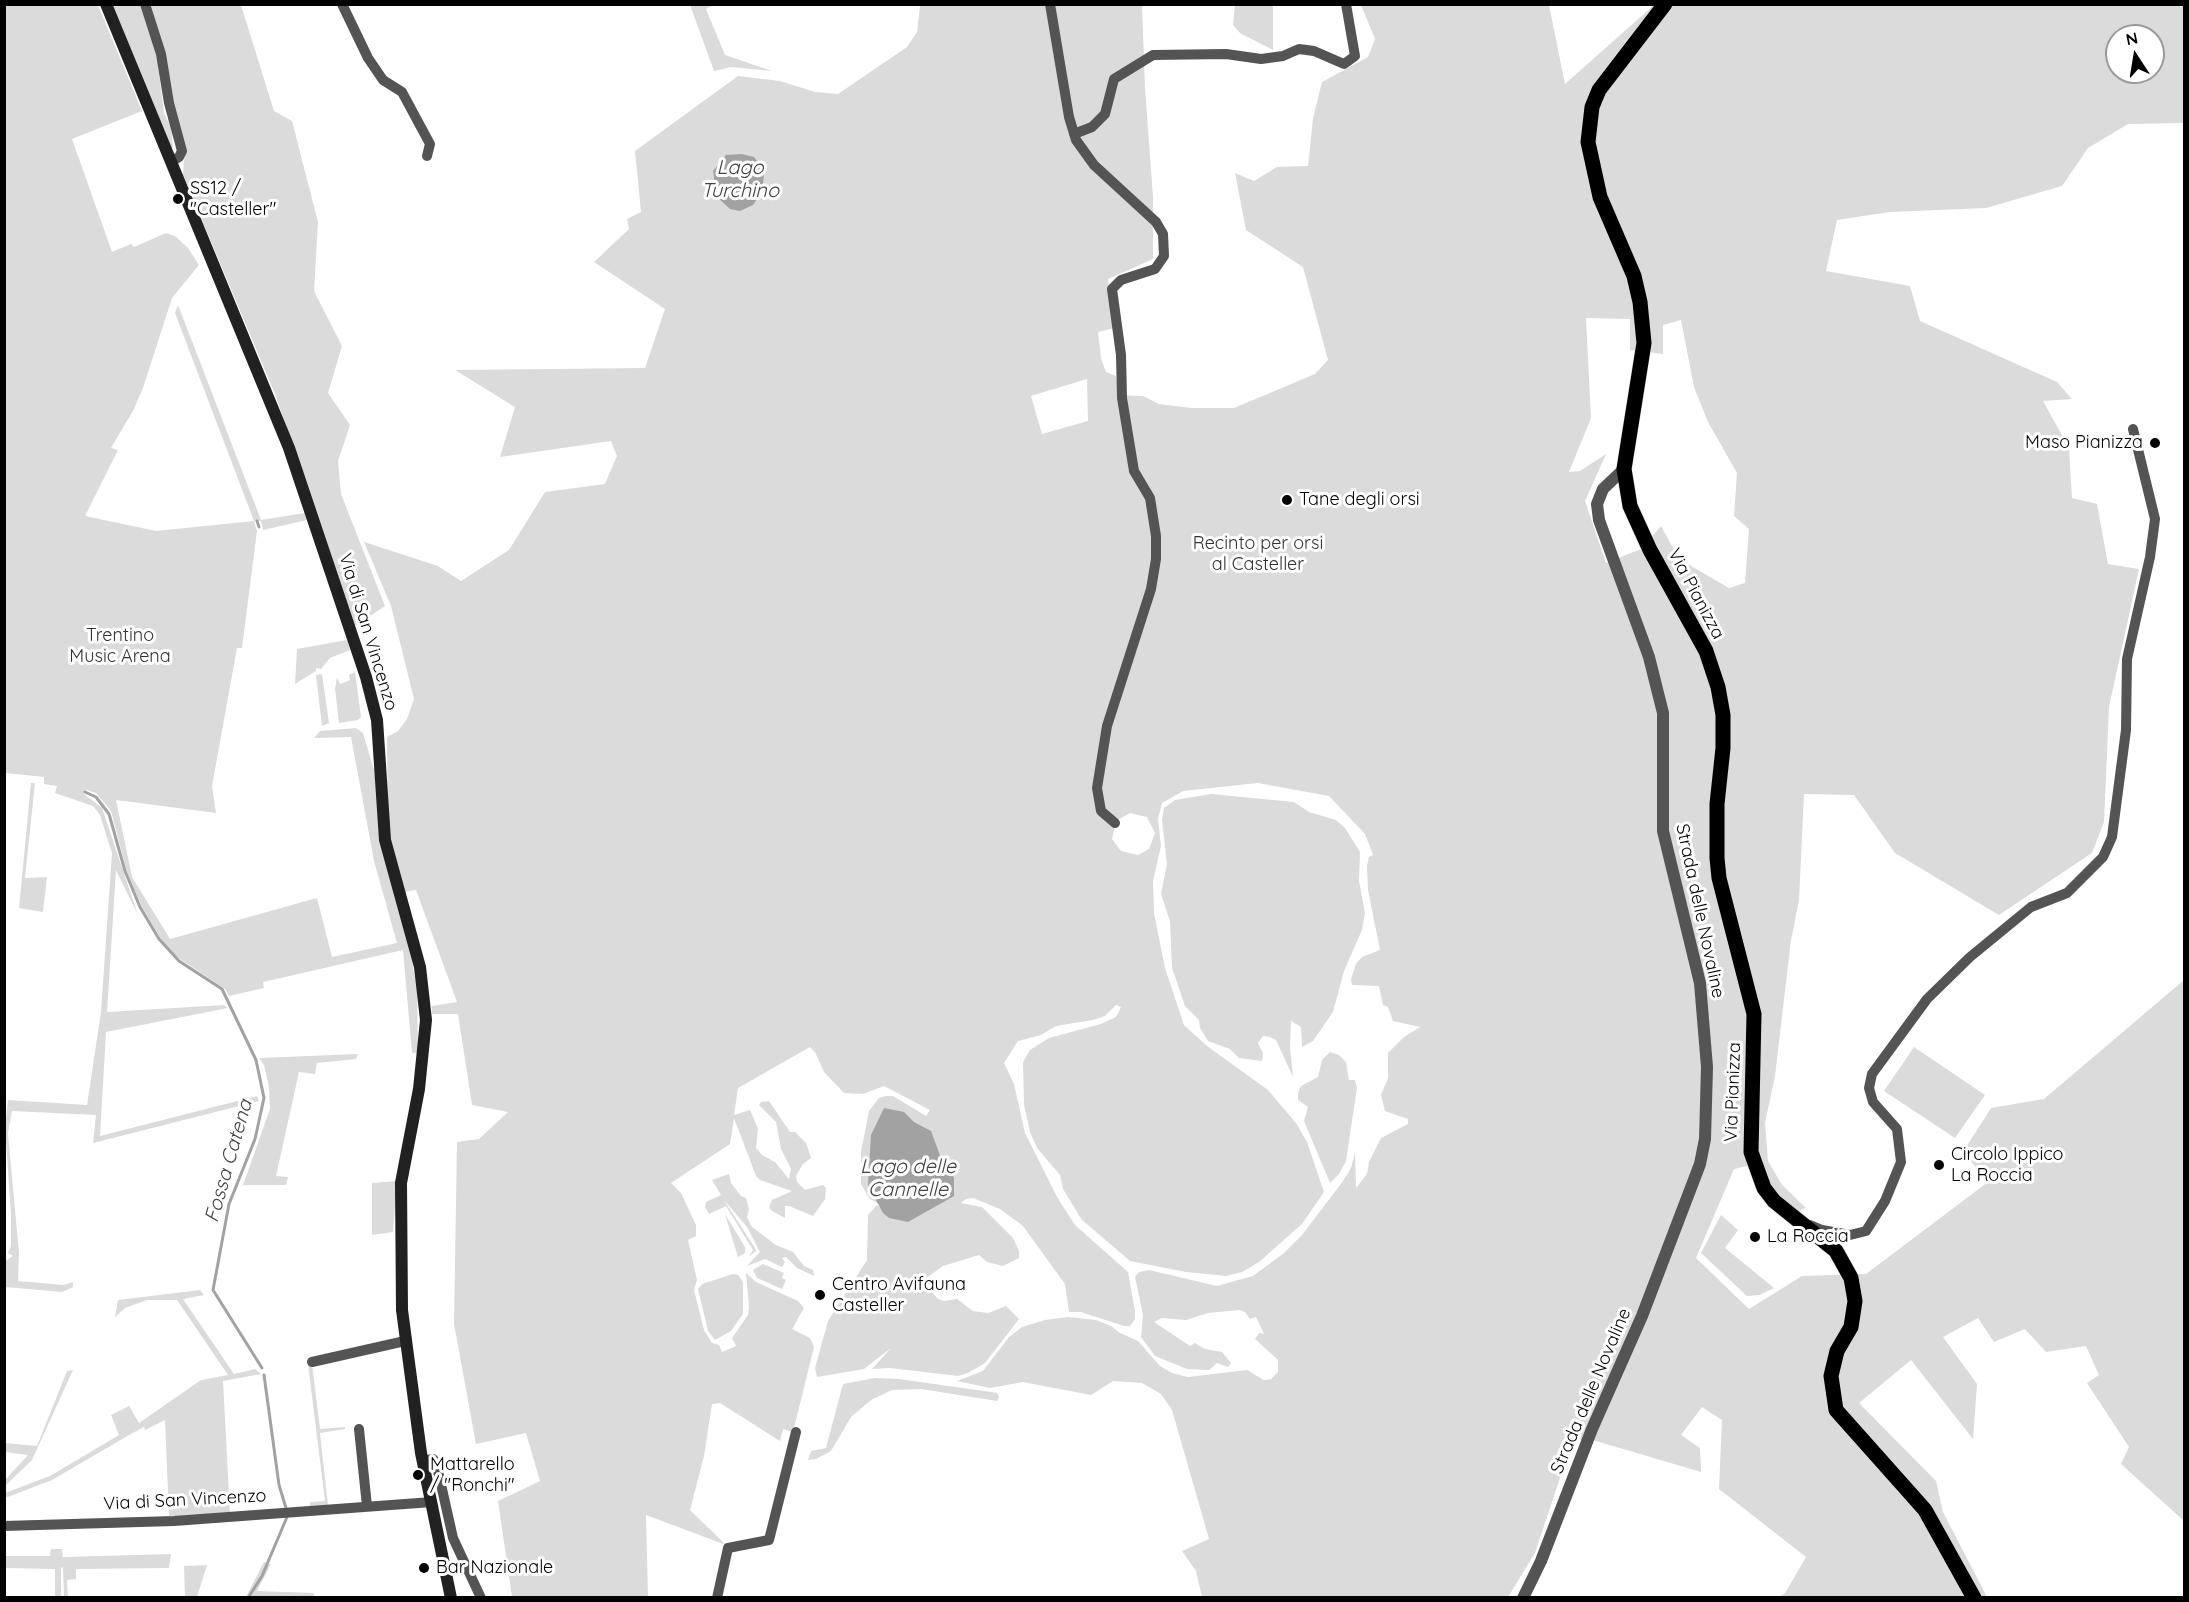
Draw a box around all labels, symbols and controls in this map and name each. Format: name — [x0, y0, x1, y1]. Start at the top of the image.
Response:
north arrow — [2105, 24, 2165, 84]
text: N — [2124, 27, 2139, 49]
water label: Lago Turchino — [701, 156, 779, 203]
place label: SS12 / "Casteller" — [190, 178, 276, 220]
marker: SS12 / "Casteller" — [171, 192, 185, 206]
place label: Maso Pianizza — [2025, 432, 2143, 454]
marker: Maso Pianizza — [2148, 436, 2162, 450]
place label: Tane degli orsi — [1299, 489, 1420, 511]
marker: Tane degli orsi — [1280, 493, 1294, 507]
park label: Recinto per orsi al Casteller — [1193, 533, 1323, 576]
street label: Via Pianizza — [1663, 545, 1729, 643]
street label: Via di San Vincenzo — [334, 551, 402, 713]
park label: Trentino Music Arena — [69, 625, 171, 668]
street label: Strada delle Novaline — [1671, 822, 1729, 1000]
street label: Via Pianizza — [1720, 1042, 1746, 1142]
water label: Fossa Catena — [200, 1097, 258, 1225]
place label: Circolo Ippico La Roccia — [1951, 1144, 2063, 1186]
water label: Lago delle Cannelle — [860, 1155, 956, 1202]
marker: Circolo Ippico La Roccia — [1932, 1158, 1946, 1172]
place label: La Roccia — [1767, 1226, 1849, 1248]
marker: La Roccia — [1748, 1230, 1762, 1244]
place label: Centro Avifauna Casteller — [832, 1274, 966, 1316]
marker: Centro Avifauna Casteller — [813, 1288, 827, 1302]
street label: Strada delle Novaline — [1546, 1305, 1636, 1477]
place label: Mattarello / "Ronchi" — [430, 1454, 515, 1496]
marker: Mattarello / "Ronchi" — [411, 1468, 425, 1482]
street label: Via di San Vincenzo — [103, 1485, 267, 1515]
place label: Bar Nazionale — [436, 1557, 553, 1579]
marker: Bar Nazionale — [417, 1561, 431, 1575]

